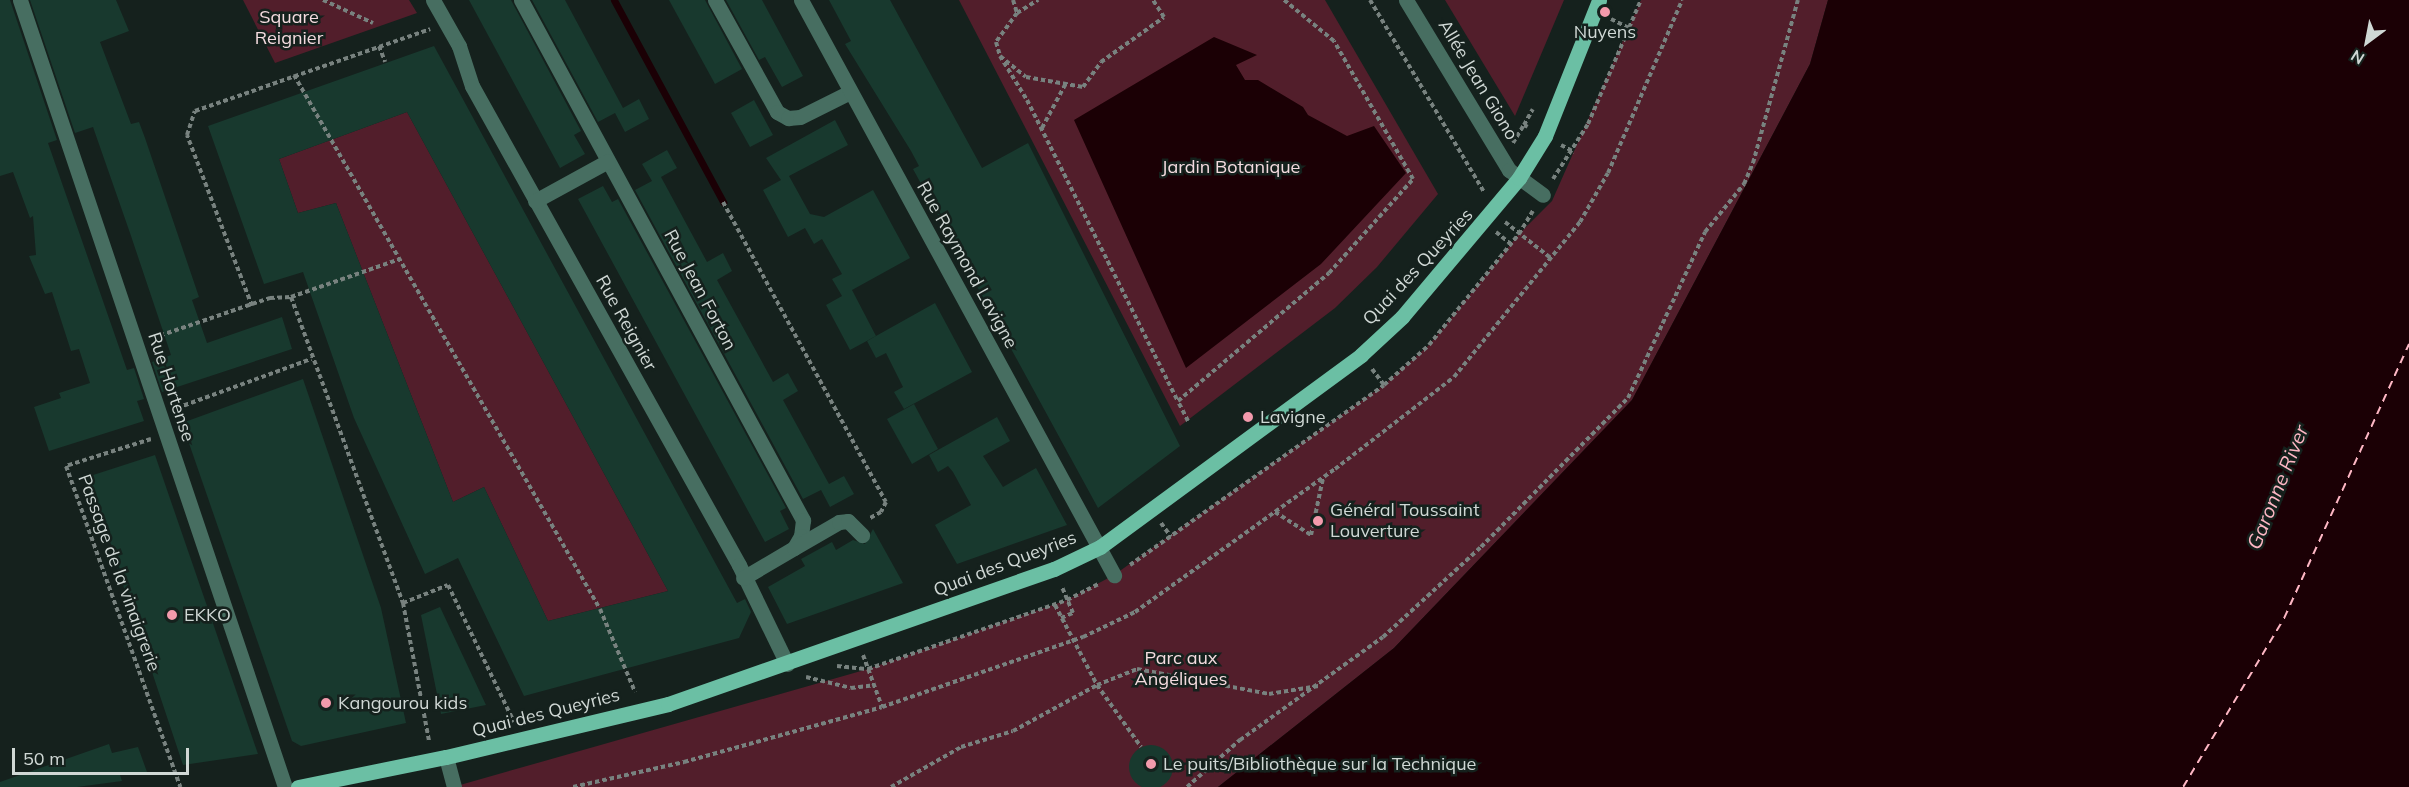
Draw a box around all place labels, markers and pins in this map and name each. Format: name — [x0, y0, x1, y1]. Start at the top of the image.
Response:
marker: Nuyens — [1598, 5, 1612, 19]
place label: Nuyens — [1574, 21, 1636, 43]
place label: Lavigne — [1260, 406, 1326, 428]
marker: Lavigne — [1241, 410, 1255, 424]
place label: Général Toussaint Louverture — [1330, 500, 1479, 542]
marker: Général Toussaint Louverture — [1311, 514, 1325, 528]
place label: EKKO — [184, 604, 231, 626]
marker: EKKO — [165, 608, 179, 622]
place label: Kangourou kids — [338, 692, 467, 714]
marker: Kangourou kids — [319, 696, 333, 710]
place label: Le puits/Bibliothèque sur la Technique — [1163, 753, 1476, 775]
marker: Le puits/Bibliothèque sur la Technique — [1144, 757, 1158, 771]

